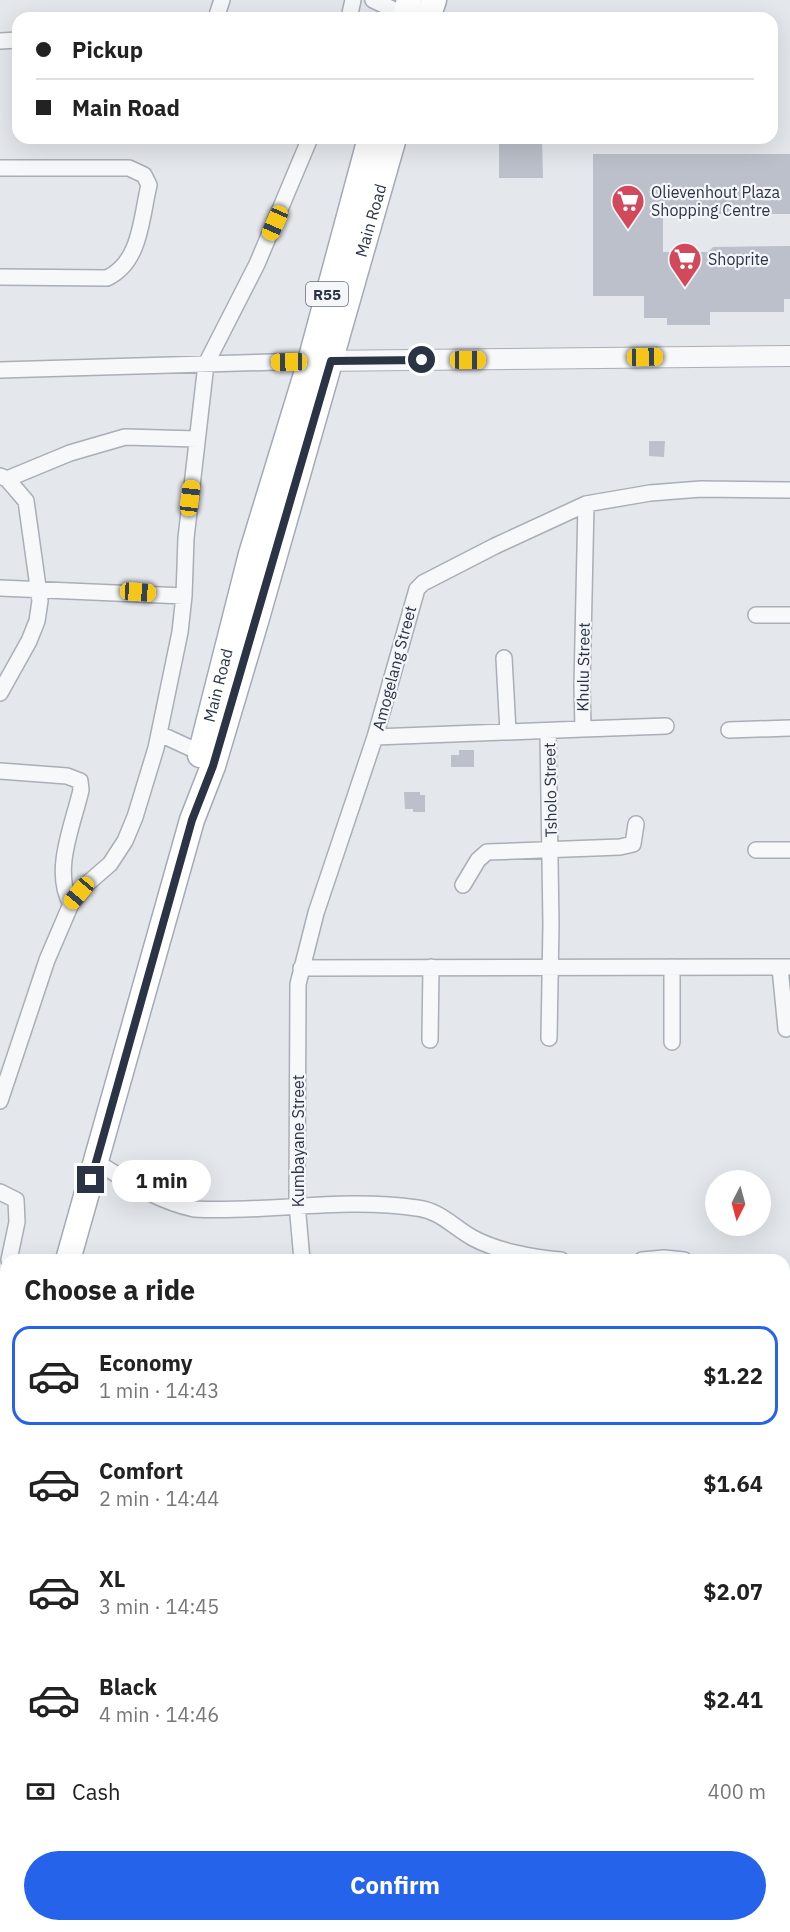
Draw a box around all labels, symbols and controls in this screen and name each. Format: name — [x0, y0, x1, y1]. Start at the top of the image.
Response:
text: Pickup — [72, 35, 143, 64]
text: Main Road — [72, 93, 180, 122]
street label: Main Road — [351, 181, 390, 259]
place label: Olievenhout Plaza Shopping Centre — [651, 182, 780, 220]
supermarket icon: Olievenhout Plaza Shopping Centre — [610, 183, 646, 230]
car — [259, 203, 291, 243]
supermarket icon: Shoprite — [667, 241, 703, 288]
place label: Shoprite — [708, 249, 769, 269]
road number: R55 — [306, 282, 348, 306]
route start — [408, 346, 435, 373]
car — [627, 348, 663, 366]
car — [450, 351, 486, 369]
car — [271, 353, 307, 371]
car — [179, 479, 201, 517]
car — [119, 582, 157, 602]
street label: Amogelang Street — [368, 603, 420, 733]
street label: Khulu Street — [572, 622, 594, 712]
street label: Main Road — [199, 646, 237, 724]
street label: Tsholo Street — [539, 742, 561, 838]
car — [61, 873, 97, 913]
street label: Kumbayane Street — [288, 1075, 308, 1207]
callout: 1 min — [112, 1159, 211, 1201]
route end — [77, 1166, 104, 1193]
text: 1 min — [135, 1167, 188, 1194]
north arrow — [705, 1170, 771, 1236]
map controls — [705, 1170, 771, 1236]
text: Choose a ride — [24, 1272, 195, 1307]
text: Economy — [99, 1348, 193, 1377]
icon: car — [27, 1349, 81, 1403]
text: $1.22 — [703, 1361, 763, 1390]
text: 1 min · 14:43 — [99, 1377, 219, 1404]
text: Comfort — [99, 1456, 183, 1485]
icon: car — [27, 1457, 81, 1511]
text: $1.64 — [703, 1469, 763, 1498]
text: 2 min · 14:44 — [99, 1485, 219, 1512]
text: XL — [99, 1564, 125, 1593]
icon: car — [27, 1565, 81, 1619]
text: $2.07 — [703, 1577, 763, 1606]
text: 3 min · 14:45 — [99, 1593, 219, 1620]
text: Black — [99, 1672, 157, 1701]
icon: car — [27, 1673, 81, 1727]
text: $2.41 — [703, 1685, 763, 1714]
text: 4 min · 14:46 — [99, 1701, 219, 1728]
icon: cash — [24, 1775, 57, 1808]
text: Cash — [72, 1777, 121, 1806]
text: 400 m — [708, 1778, 766, 1805]
button: Confirm — [24, 1851, 766, 1920]

